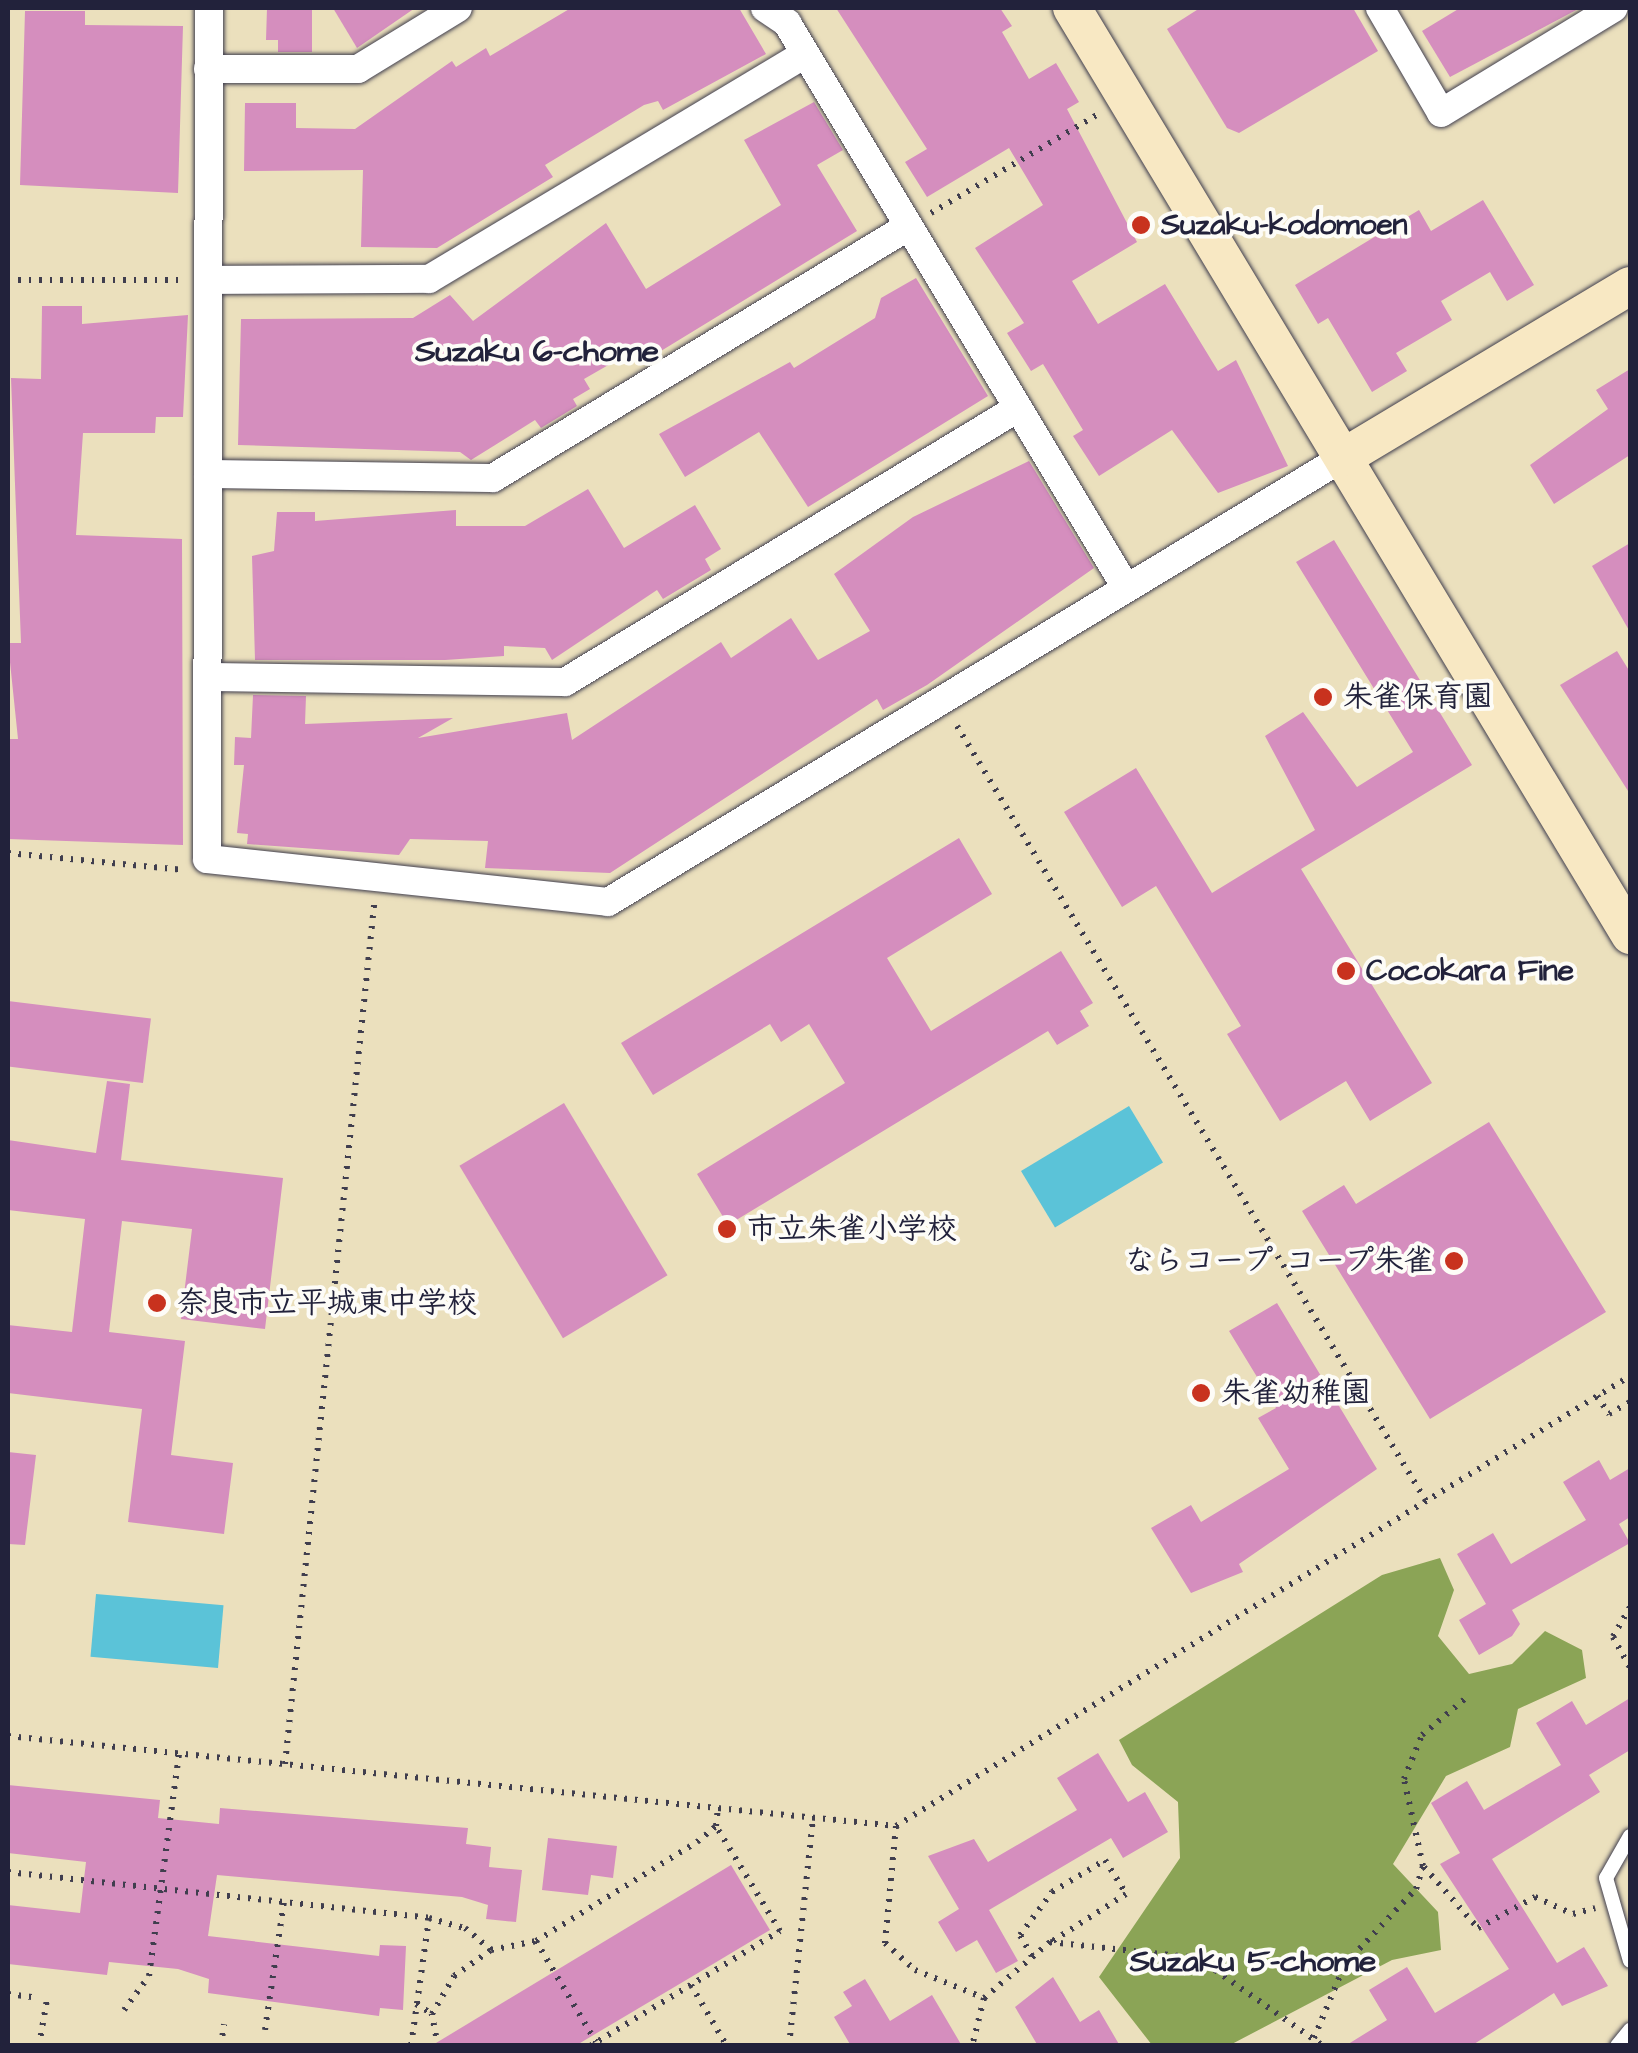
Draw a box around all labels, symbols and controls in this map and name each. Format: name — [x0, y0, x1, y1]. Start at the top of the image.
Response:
place label: Suzaku-kodomoen — [1161, 207, 1408, 243]
marker: Suzaku-kodomoen — [1130, 214, 1152, 236]
district label: Suzaku 6-chome — [415, 333, 659, 371]
place label: 朱雀保育園 — [1343, 679, 1493, 715]
marker: 朱雀保育園 — [1312, 686, 1334, 708]
place label: Cocokara Fine — [1366, 953, 1574, 989]
marker: Cocokara Fine — [1335, 960, 1357, 982]
place label: 市立朱雀小学校 — [747, 1211, 957, 1247]
marker: 市立朱雀小学校 — [716, 1218, 738, 1240]
place label: ならコープ コープ朱雀 — [1122, 1243, 1434, 1279]
marker: ならコープ コープ朱雀 — [1443, 1250, 1465, 1272]
place label: 奈良市立平城東中学校 — [177, 1285, 477, 1321]
marker: 奈良市立平城東中学校 — [146, 1292, 168, 1314]
place label: 朱雀幼稚園 — [1221, 1375, 1371, 1411]
marker: 朱雀幼稚園 — [1190, 1382, 1212, 1404]
district label: Suzaku 5-chome — [1130, 1943, 1376, 1981]

